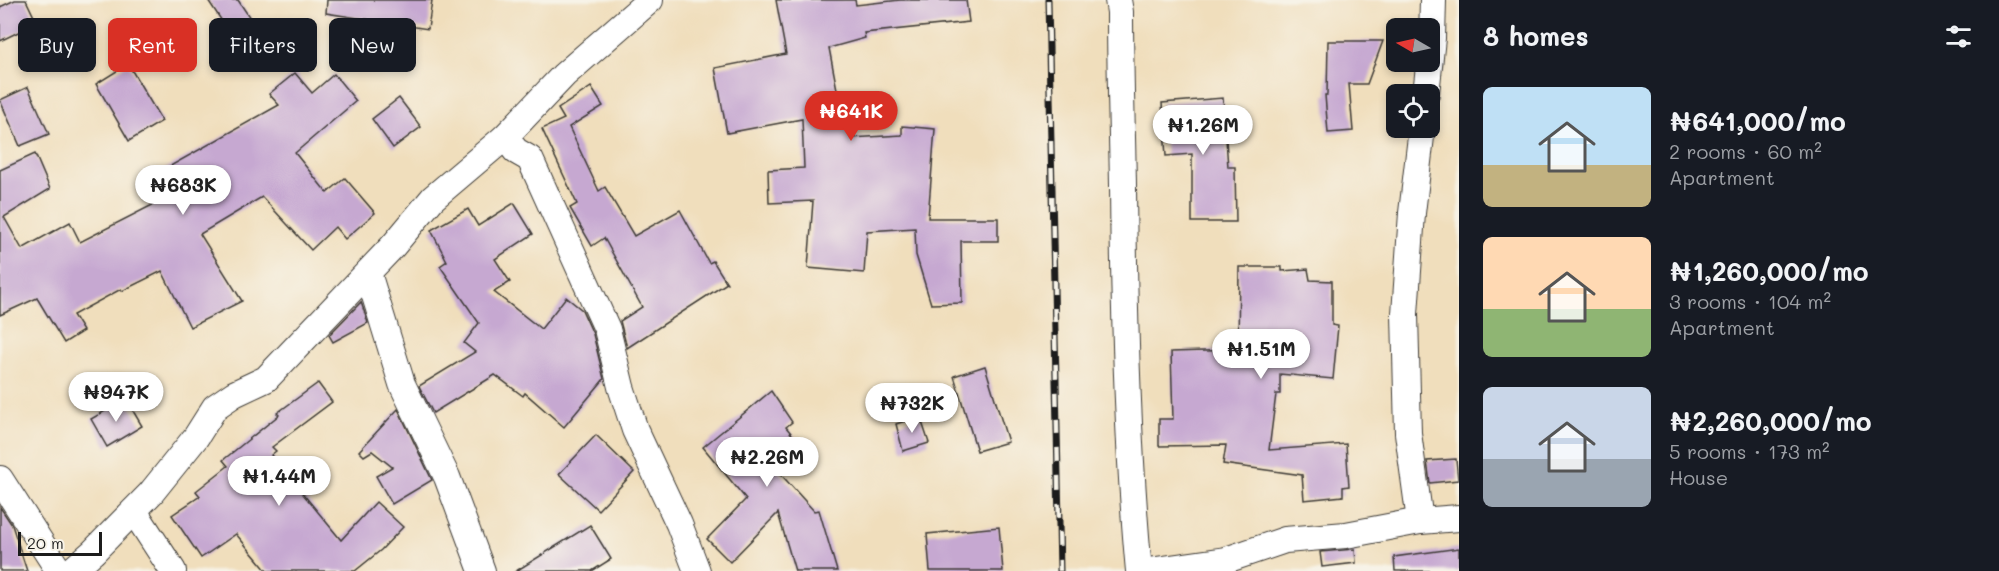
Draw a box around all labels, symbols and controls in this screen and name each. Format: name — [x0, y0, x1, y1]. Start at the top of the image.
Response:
chip: Buy — [18, 18, 96, 72]
chip: Rent — [108, 18, 197, 72]
chip: Filters — [209, 18, 317, 72]
chip: New — [329, 18, 416, 72]
north arrow — [1386, 18, 1440, 72]
map controls — [1386, 18, 1440, 138]
text: 8 homes — [1483, 19, 1589, 53]
icon: filters — [1942, 20, 1975, 53]
button: locate — [1386, 84, 1440, 138]
pin: ₦641K — [809, 91, 893, 142]
text: ₦641K — [819, 97, 883, 123]
text: ₦641,000/mo — [1669, 104, 1846, 138]
pin: ₦1.26M — [1154, 105, 1252, 156]
text: ₦1.26M — [1167, 111, 1239, 137]
icon: home — [1531, 111, 1603, 183]
text: 2 rooms · 60 m² — [1669, 138, 1822, 164]
text: Apartment — [1669, 164, 1775, 190]
pin: ₦683K — [141, 165, 225, 216]
text: ₦683K — [149, 171, 217, 197]
text: ₦1,260,000/mo — [1669, 254, 1869, 288]
icon: home — [1531, 261, 1603, 333]
text: 3 rooms · 104 m² — [1669, 288, 1831, 314]
text: Apartment — [1669, 314, 1775, 340]
pin: ₦1.51M — [1212, 329, 1310, 380]
text: ₦1.51M — [1226, 335, 1296, 361]
pin: ₦947K — [74, 372, 158, 423]
text: ₦947K — [83, 378, 150, 404]
pin: ₦732K — [870, 383, 954, 434]
text: ₦732K — [879, 389, 945, 415]
text: ₦2,260,000/mo — [1669, 404, 1872, 438]
icon: home — [1531, 411, 1603, 483]
pin: ₦2.26M — [718, 437, 816, 488]
text: 5 rooms · 173 m² — [1669, 438, 1830, 464]
text: ₦2.26M — [730, 443, 804, 469]
pin: ₦1.44M — [230, 456, 328, 507]
text: ₦1.44M — [242, 462, 316, 488]
text: House — [1669, 464, 1728, 490]
scale bar — [18, 529, 102, 556]
text: 20 m — [27, 532, 64, 553]

